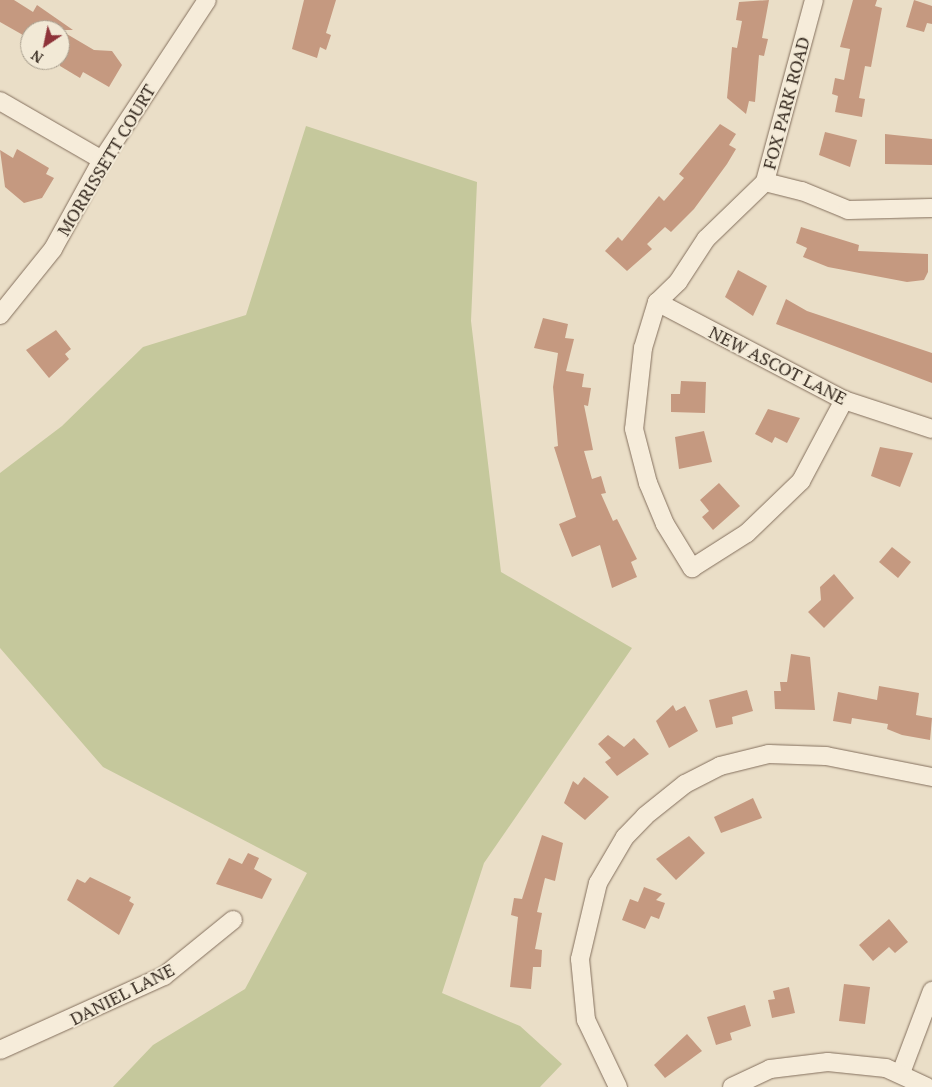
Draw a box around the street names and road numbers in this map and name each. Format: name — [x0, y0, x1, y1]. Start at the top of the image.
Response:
street label: FOX PARK ROAD — [758, 34, 814, 172]
street label: MORRISSETT COURT — [52, 80, 160, 240]
street label: NEW ASCOT LANE — [705, 321, 851, 409]
street label: DANIEL LANE — [66, 958, 178, 1030]

